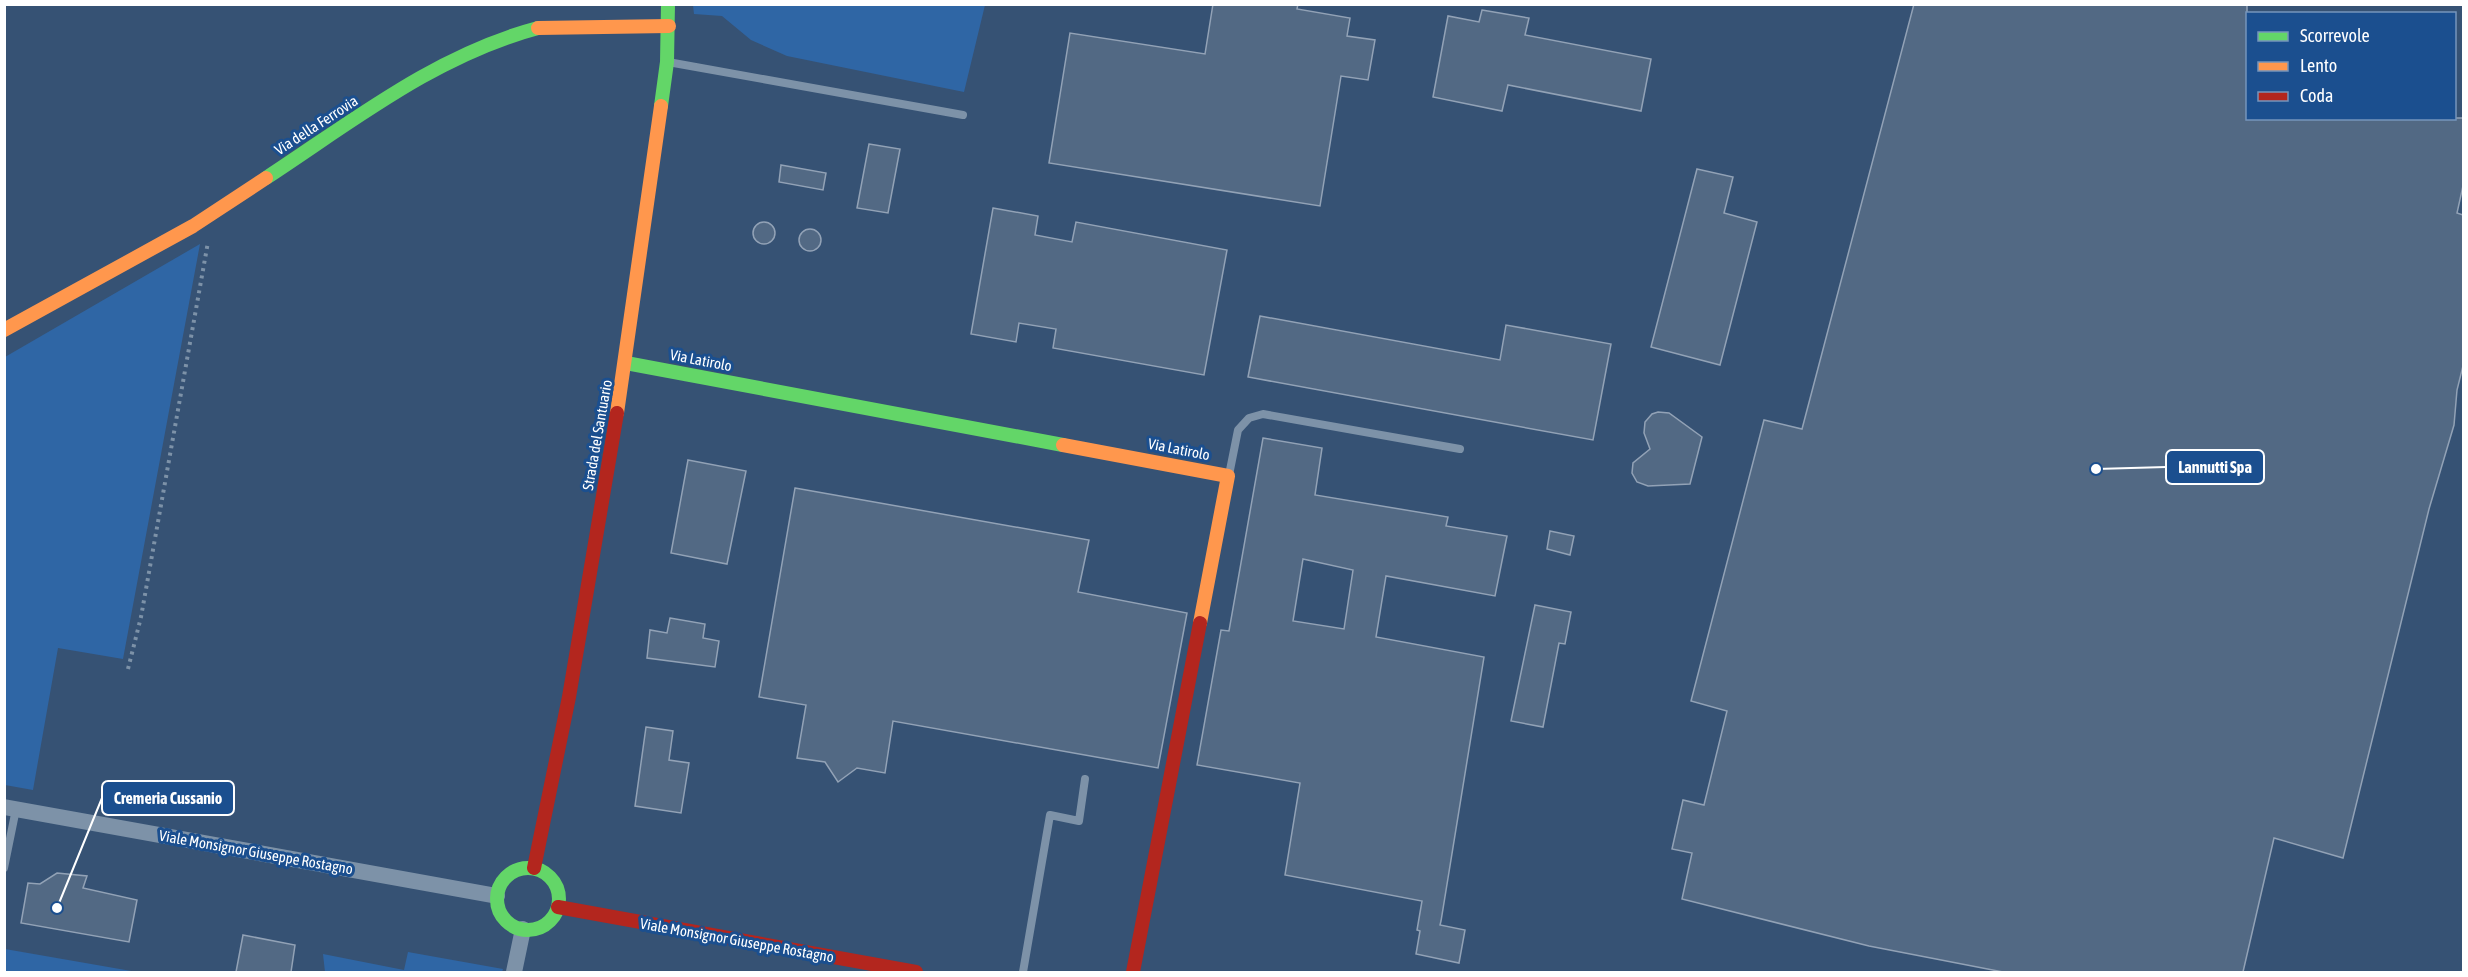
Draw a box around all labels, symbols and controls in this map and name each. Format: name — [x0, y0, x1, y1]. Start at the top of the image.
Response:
legend — [2246, 12, 2456, 120]
text: Scorrevole — [2300, 25, 2370, 46]
text: Lento — [2300, 55, 2337, 76]
text: Coda — [2300, 85, 2333, 106]
street label: Via della Ferrovia — [271, 92, 361, 158]
street label: Via Latirolo — [669, 346, 733, 374]
street label: Strada del Santuario — [579, 378, 615, 492]
street label: Via Latirolo — [1147, 435, 1211, 463]
callout: Lannutti Spa — [2166, 450, 2264, 484]
text: Lannutti Spa — [2178, 458, 2252, 476]
callout: Cremeria Cussanio — [102, 781, 234, 815]
text: Cremeria Cussanio — [114, 789, 223, 807]
street label: Viale Monsignor Giuseppe Rostagno — [158, 827, 354, 877]
street label: Viale Monsignor Giuseppe Rostagno — [639, 915, 835, 965]

